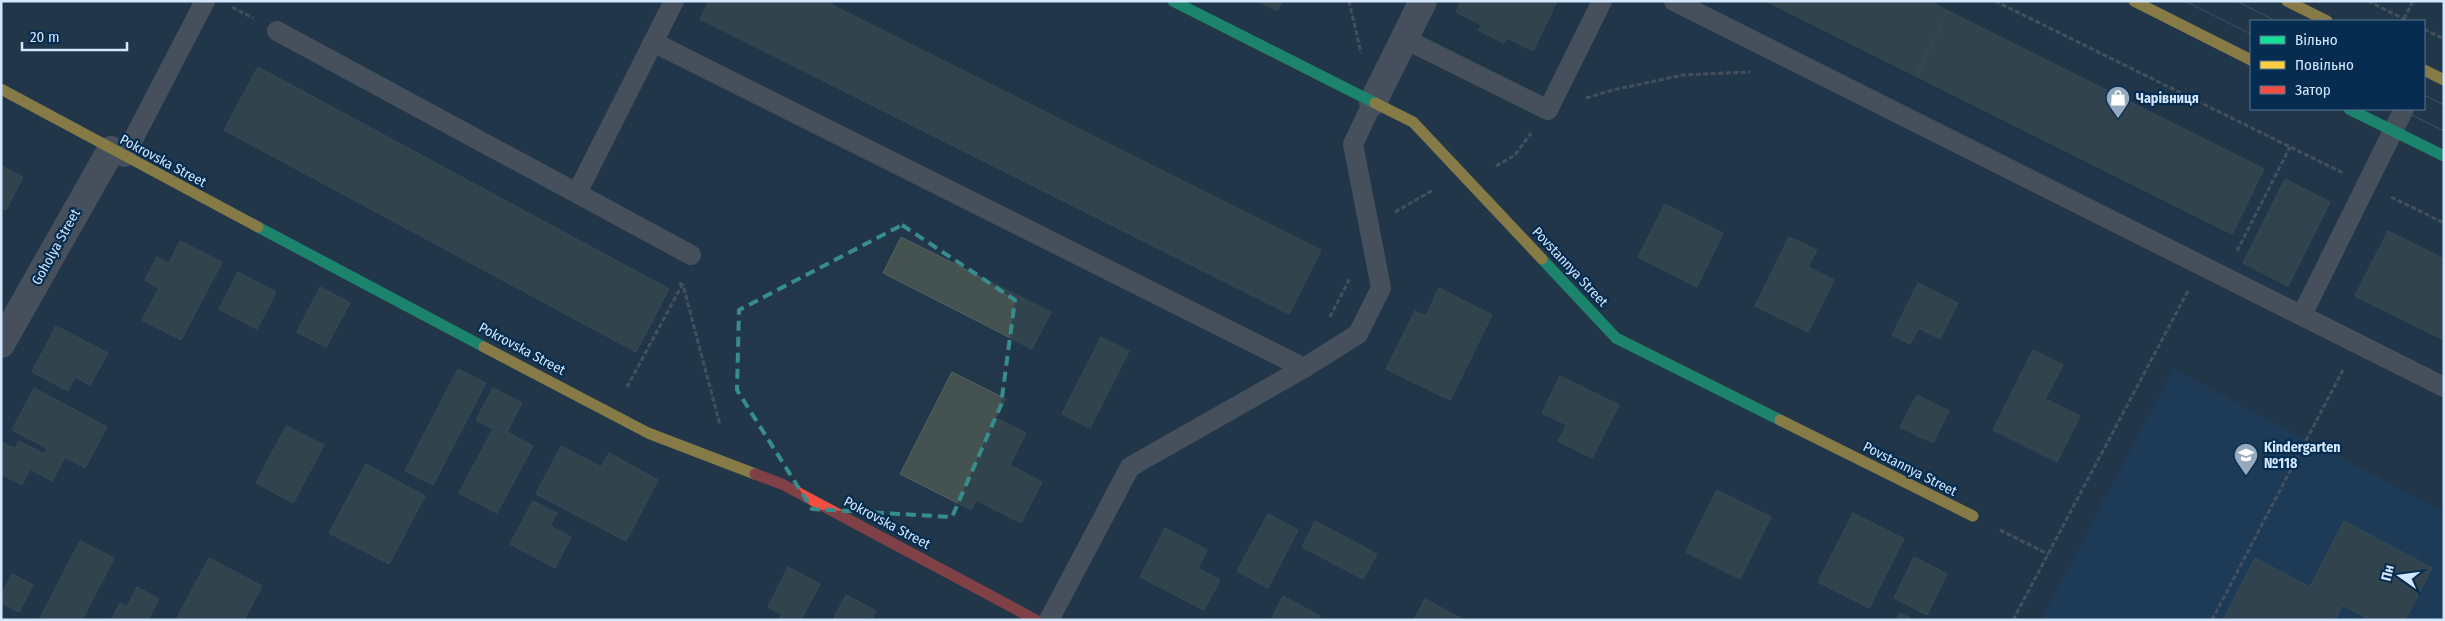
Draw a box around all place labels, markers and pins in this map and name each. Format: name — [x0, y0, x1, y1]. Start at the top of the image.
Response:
shop icon: Чарівниця — [2105, 85, 2131, 119]
place label: Чарівниця — [2136, 90, 2199, 107]
place label: Kindergarten №118 — [2264, 439, 2341, 472]
school or university icon: Kindergarten №118 — [2233, 442, 2259, 476]

